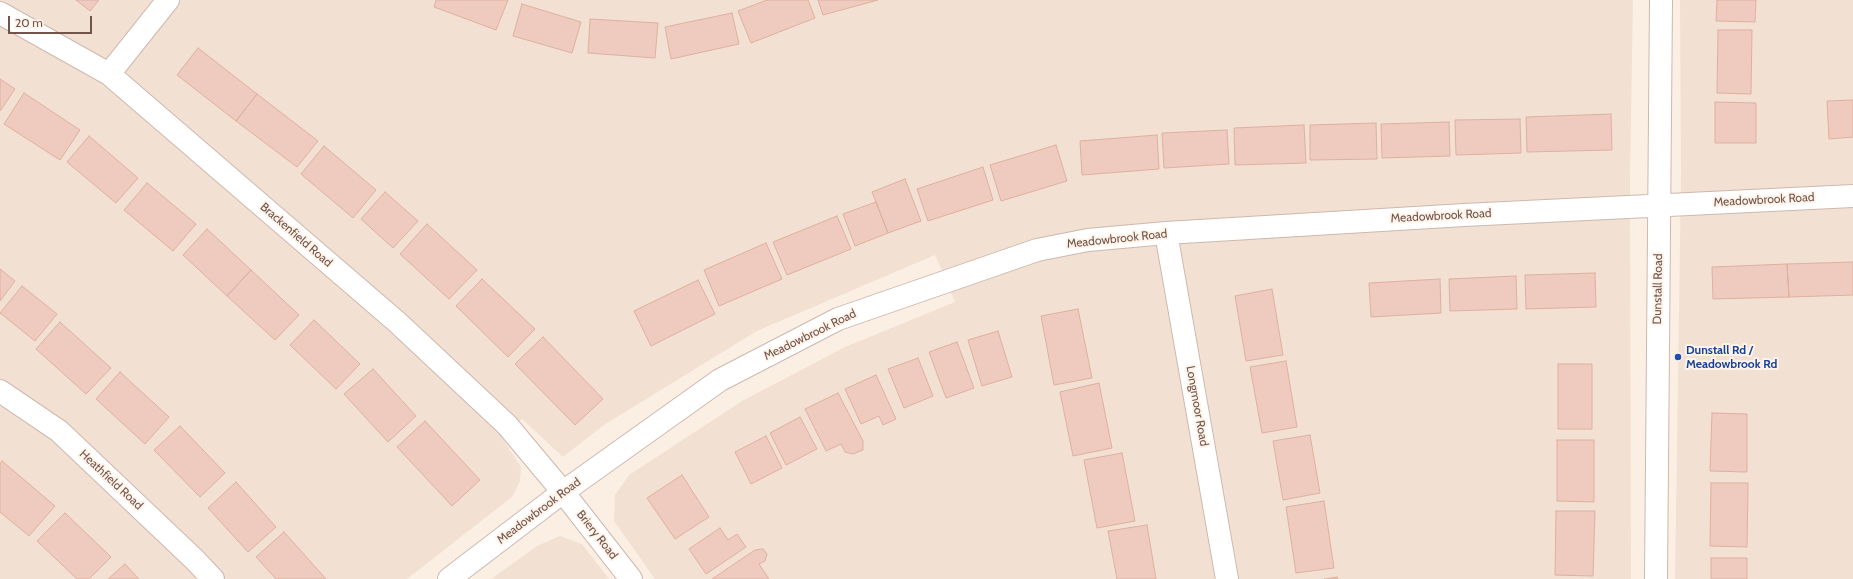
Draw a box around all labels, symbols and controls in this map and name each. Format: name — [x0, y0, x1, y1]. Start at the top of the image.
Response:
scale bar — [10, 8, 94, 34]
text: 20 m — [15, 15, 43, 30]
street label: Meadowbrook Road — [1713, 190, 1815, 210]
street label: Brackenfield Road — [257, 200, 335, 270]
street label: Meadowbrook Road — [1390, 206, 1492, 226]
street label: Meadowbrook Road — [1066, 227, 1168, 251]
street label: Dunstall Road — [1650, 253, 1666, 325]
street label: Meadowbrook Road — [761, 306, 859, 364]
place label: Dunstall Rd / Meadowbrook Rd — [1686, 343, 1777, 371]
marker: Dunstall Rd / Meadowbrook Rd — [1673, 352, 1683, 362]
street label: Longmoor Road — [1183, 365, 1211, 447]
street label: Heathfield Road — [76, 447, 146, 513]
street label: Meadowbrook Road — [494, 475, 584, 547]
street label: Briery Road — [573, 508, 621, 562]

